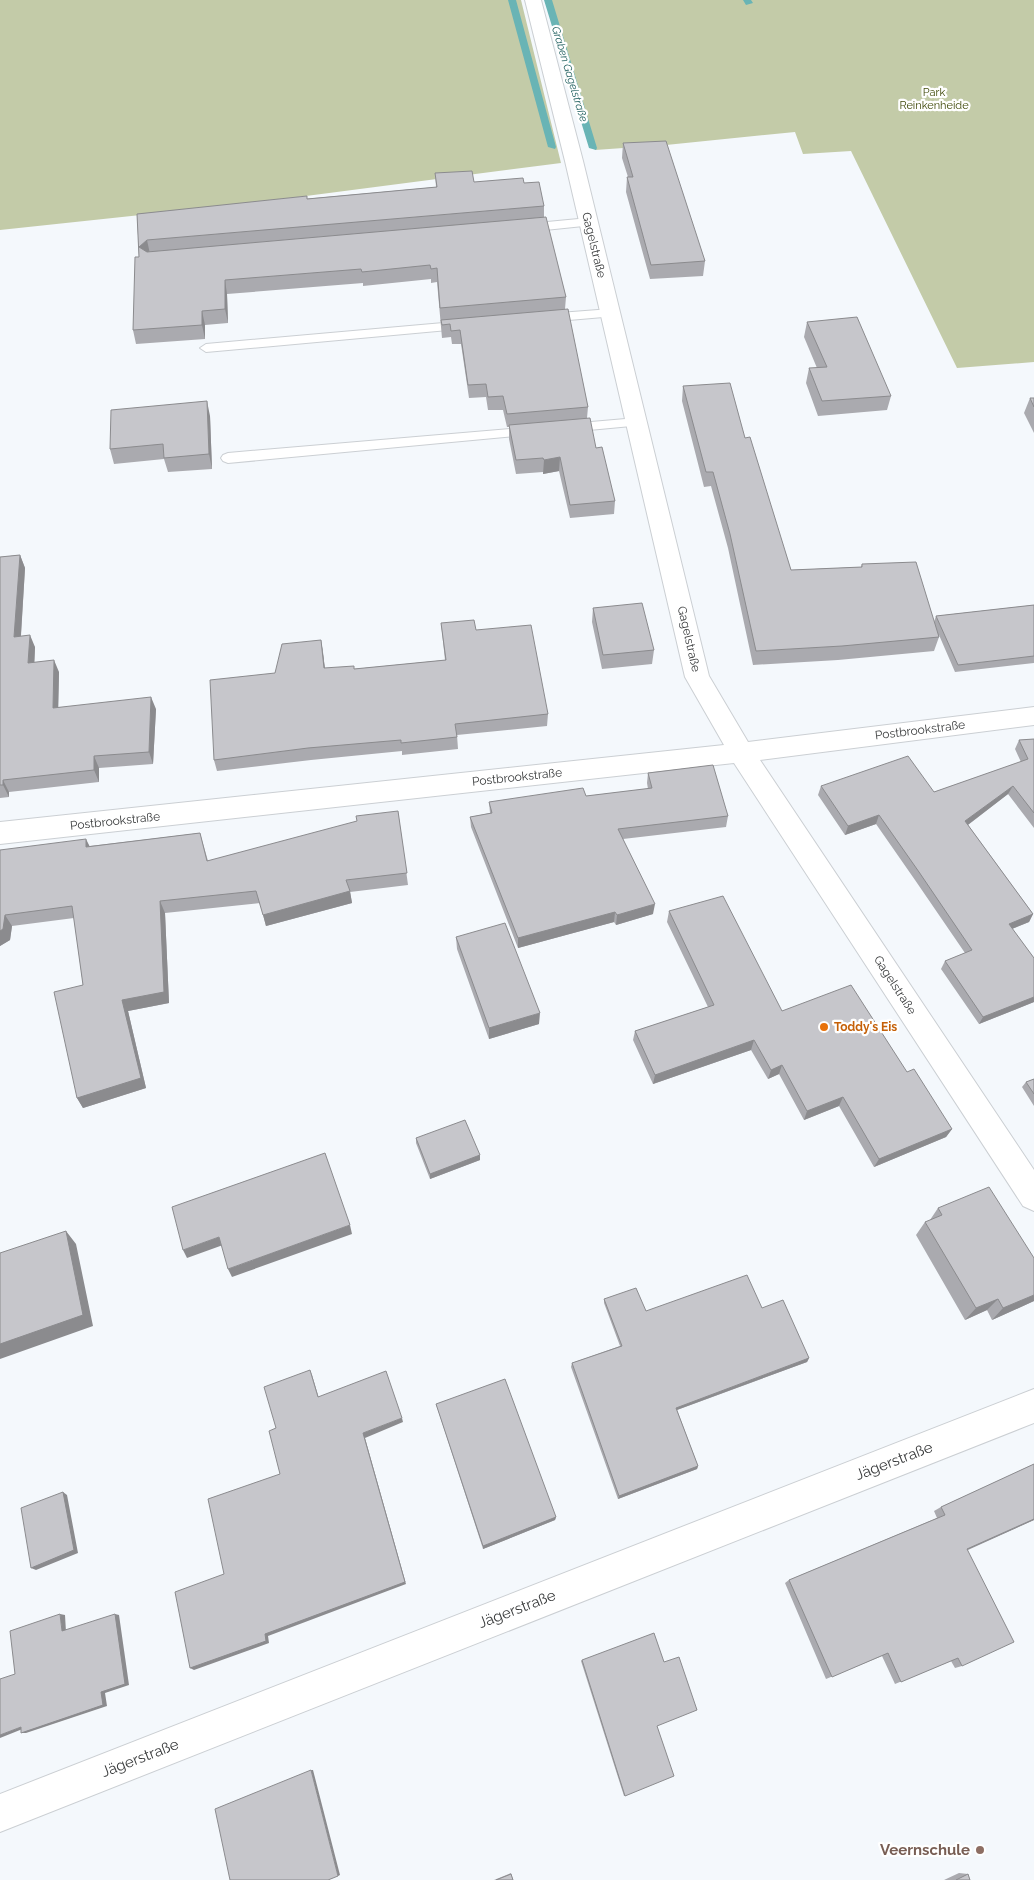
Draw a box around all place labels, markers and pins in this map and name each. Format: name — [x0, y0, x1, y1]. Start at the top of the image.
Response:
place label: Toddy's Eis — [834, 1020, 897, 1034]
marker: Toddy's Eis — [818, 1021, 830, 1033]
place label: Veernschule — [880, 1841, 970, 1859]
marker: Veernschule — [974, 1844, 986, 1856]

